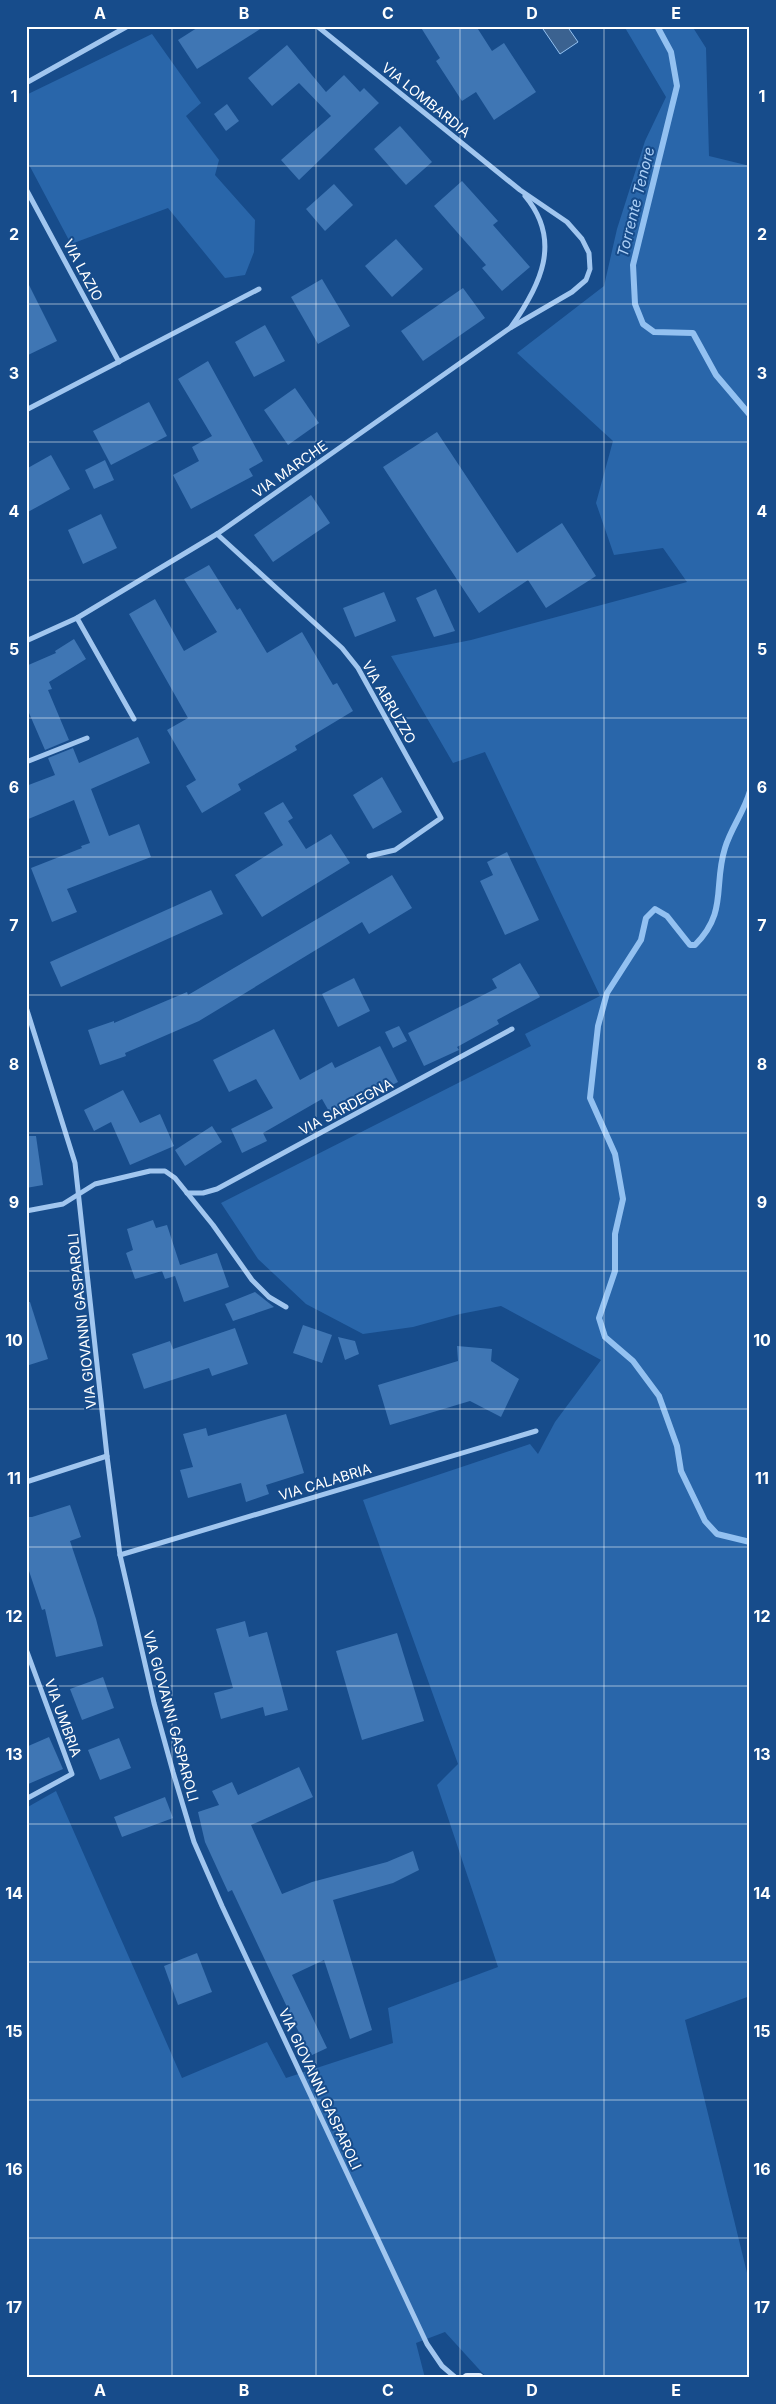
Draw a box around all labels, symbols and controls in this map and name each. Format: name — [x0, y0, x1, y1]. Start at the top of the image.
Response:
text: A — [94, 3, 106, 23]
text: B — [239, 3, 249, 23]
text: C — [382, 3, 394, 23]
text: D — [526, 3, 538, 23]
text: E — [671, 3, 681, 23]
street label: VIA LOMBARDIA — [379, 59, 474, 141]
text: 1 — [11, 86, 17, 106]
text: 1 — [759, 86, 765, 106]
water label: Torrente Tenore — [613, 145, 658, 259]
text: 2 — [9, 224, 19, 244]
text: 2 — [757, 224, 767, 244]
street label: VIA LAZIO — [60, 236, 107, 304]
text: 3 — [9, 363, 19, 383]
text: 3 — [757, 363, 767, 383]
street label: VIA MARCHE — [249, 437, 330, 501]
text: 4 — [9, 501, 20, 521]
text: 4 — [757, 501, 768, 521]
text: 5 — [9, 639, 19, 659]
text: 5 — [757, 639, 767, 659]
street label: VIA ABRUZZO — [359, 657, 420, 746]
text: 6 — [9, 777, 19, 797]
text: 6 — [757, 777, 767, 797]
text: 7 — [9, 915, 19, 935]
text: 7 — [757, 915, 767, 935]
text: 8 — [9, 1054, 19, 1074]
text: 8 — [757, 1054, 767, 1074]
street label: VIA SARDEGNA — [296, 1075, 396, 1138]
text: 9 — [9, 1192, 19, 1212]
text: 9 — [757, 1192, 767, 1212]
street label: VIA GIOVANNI GASPAROLI — [64, 1232, 99, 1410]
text: 10 — [5, 1330, 23, 1350]
text: 10 — [753, 1330, 771, 1350]
street label: VIA CALABRIA — [277, 1459, 373, 1504]
text: 11 — [7, 1468, 21, 1488]
text: 11 — [755, 1468, 769, 1488]
text: 12 — [6, 1606, 22, 1626]
text: 12 — [754, 1606, 770, 1626]
street label: VIA GIOVANNI GASPAROLI — [140, 1629, 203, 1803]
street label: VIA UMBRIA — [42, 1677, 86, 1759]
text: 13 — [5, 1744, 23, 1764]
text: 13 — [753, 1744, 771, 1764]
text: 14 — [5, 1883, 23, 1903]
text: 14 — [753, 1883, 771, 1903]
street label: VIA GIOVANNI GASPAROLI — [275, 2005, 365, 2172]
text: 15 — [5, 2021, 23, 2041]
text: 15 — [753, 2021, 771, 2041]
text: 16 — [5, 2159, 23, 2179]
text: 16 — [753, 2159, 771, 2179]
text: 17 — [6, 2297, 22, 2317]
text: 17 — [754, 2297, 770, 2317]
text: A — [94, 2380, 106, 2400]
text: B — [239, 2380, 249, 2400]
text: C — [382, 2380, 394, 2400]
text: D — [526, 2380, 538, 2400]
text: E — [671, 2380, 681, 2400]

